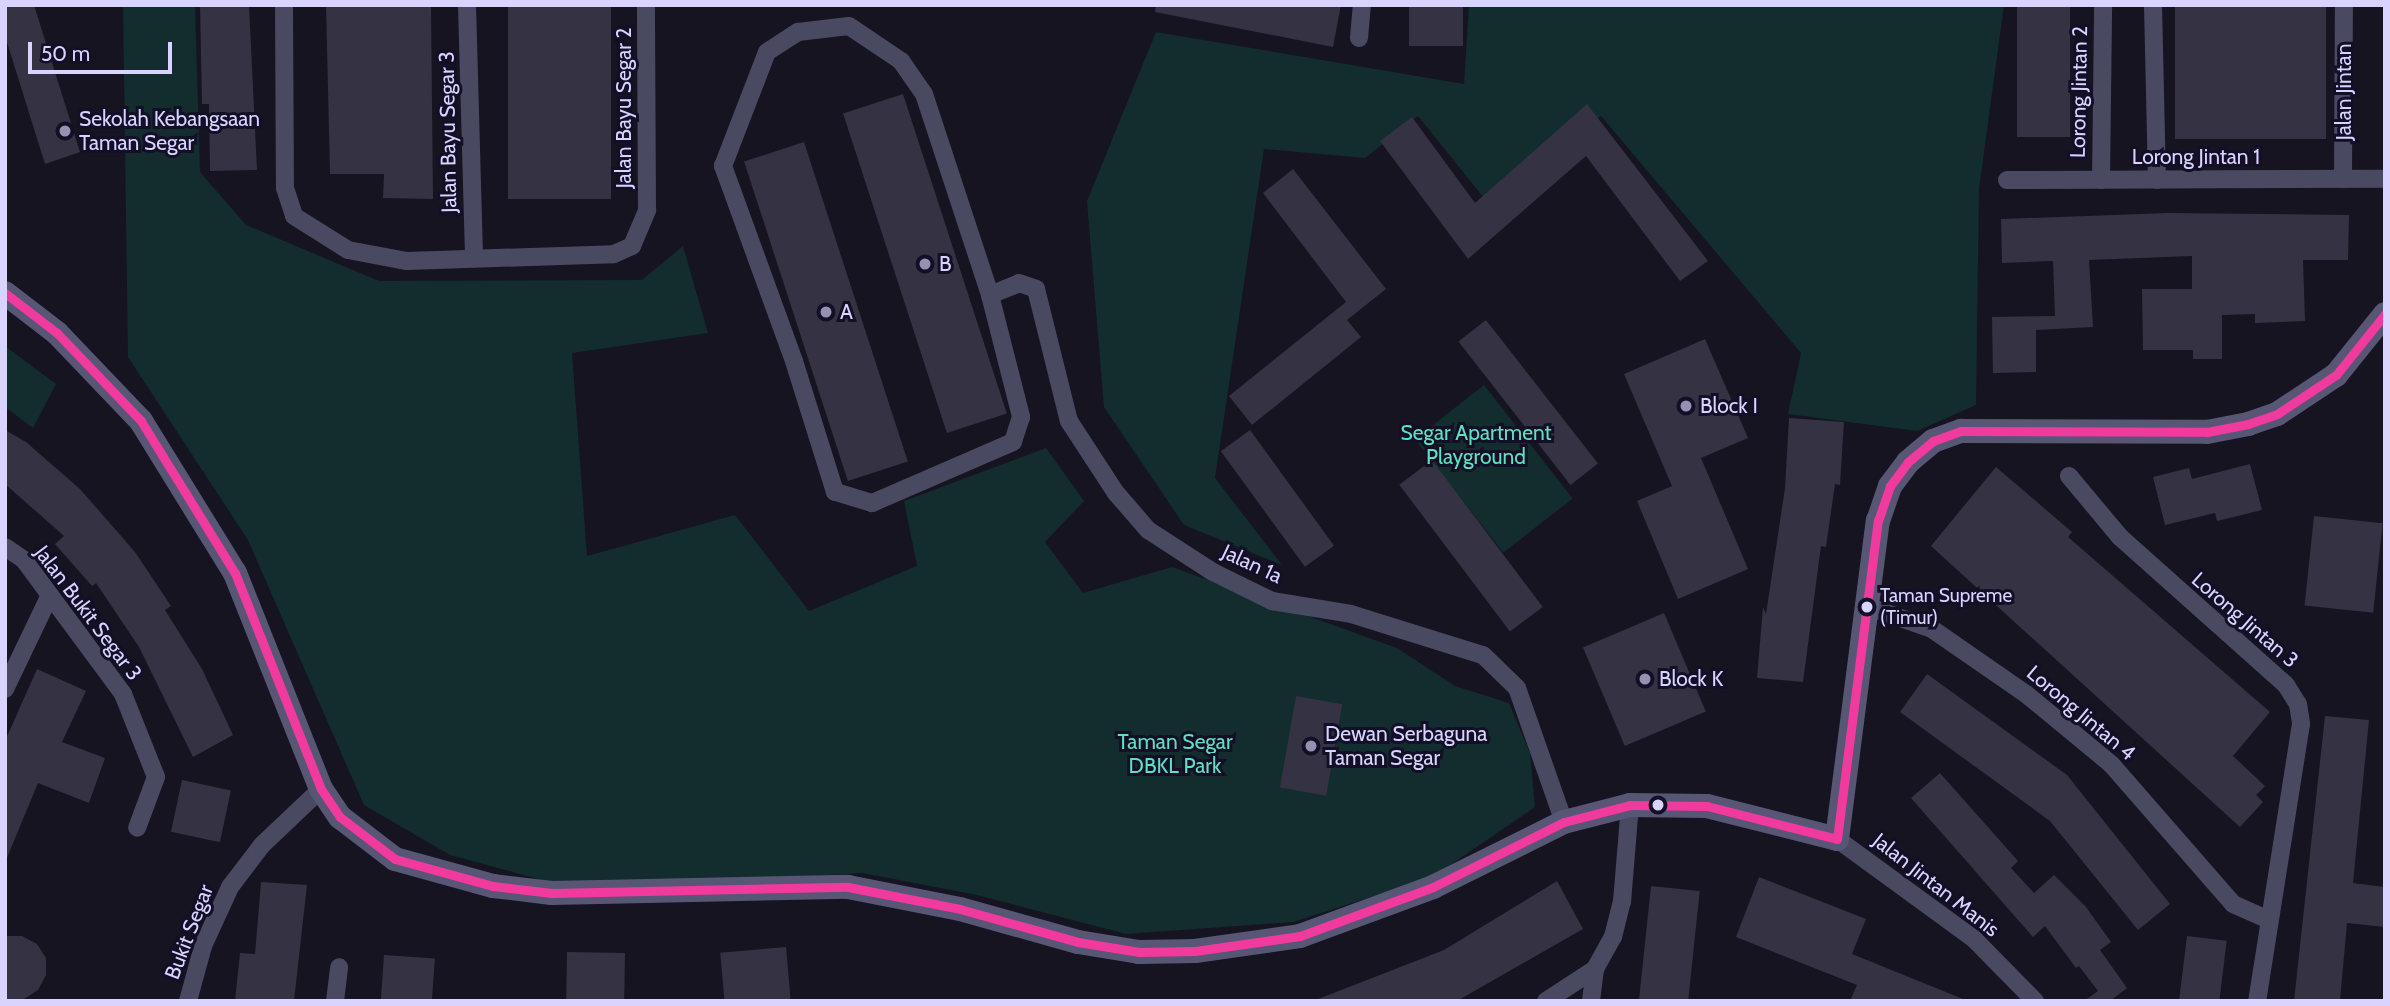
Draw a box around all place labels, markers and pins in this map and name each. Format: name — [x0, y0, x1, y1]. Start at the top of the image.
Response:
place label: Sekolah Kebangsaan Taman Segar — [79, 106, 260, 156]
marker: Sekolah Kebangsaan Taman Segar — [57, 123, 73, 139]
place label: B — [939, 251, 952, 277]
marker: B — [917, 256, 933, 272]
place label: A — [840, 299, 853, 325]
marker: A — [818, 304, 834, 320]
place label: Block I — [1700, 393, 1758, 419]
marker: Block I — [1678, 398, 1694, 414]
place label: Taman Supreme (Timur) — [1880, 585, 2012, 629]
marker: Taman Supreme (Timur) — [1860, 600, 1874, 614]
place label: Block K — [1659, 666, 1723, 692]
marker: Block K — [1637, 671, 1653, 687]
place label: Dewan Serbaguna Taman Segar — [1325, 721, 1487, 771]
marker: Dewan Serbaguna Taman Segar — [1303, 738, 1319, 754]
unlabelled marker — [1651, 798, 1665, 812]

